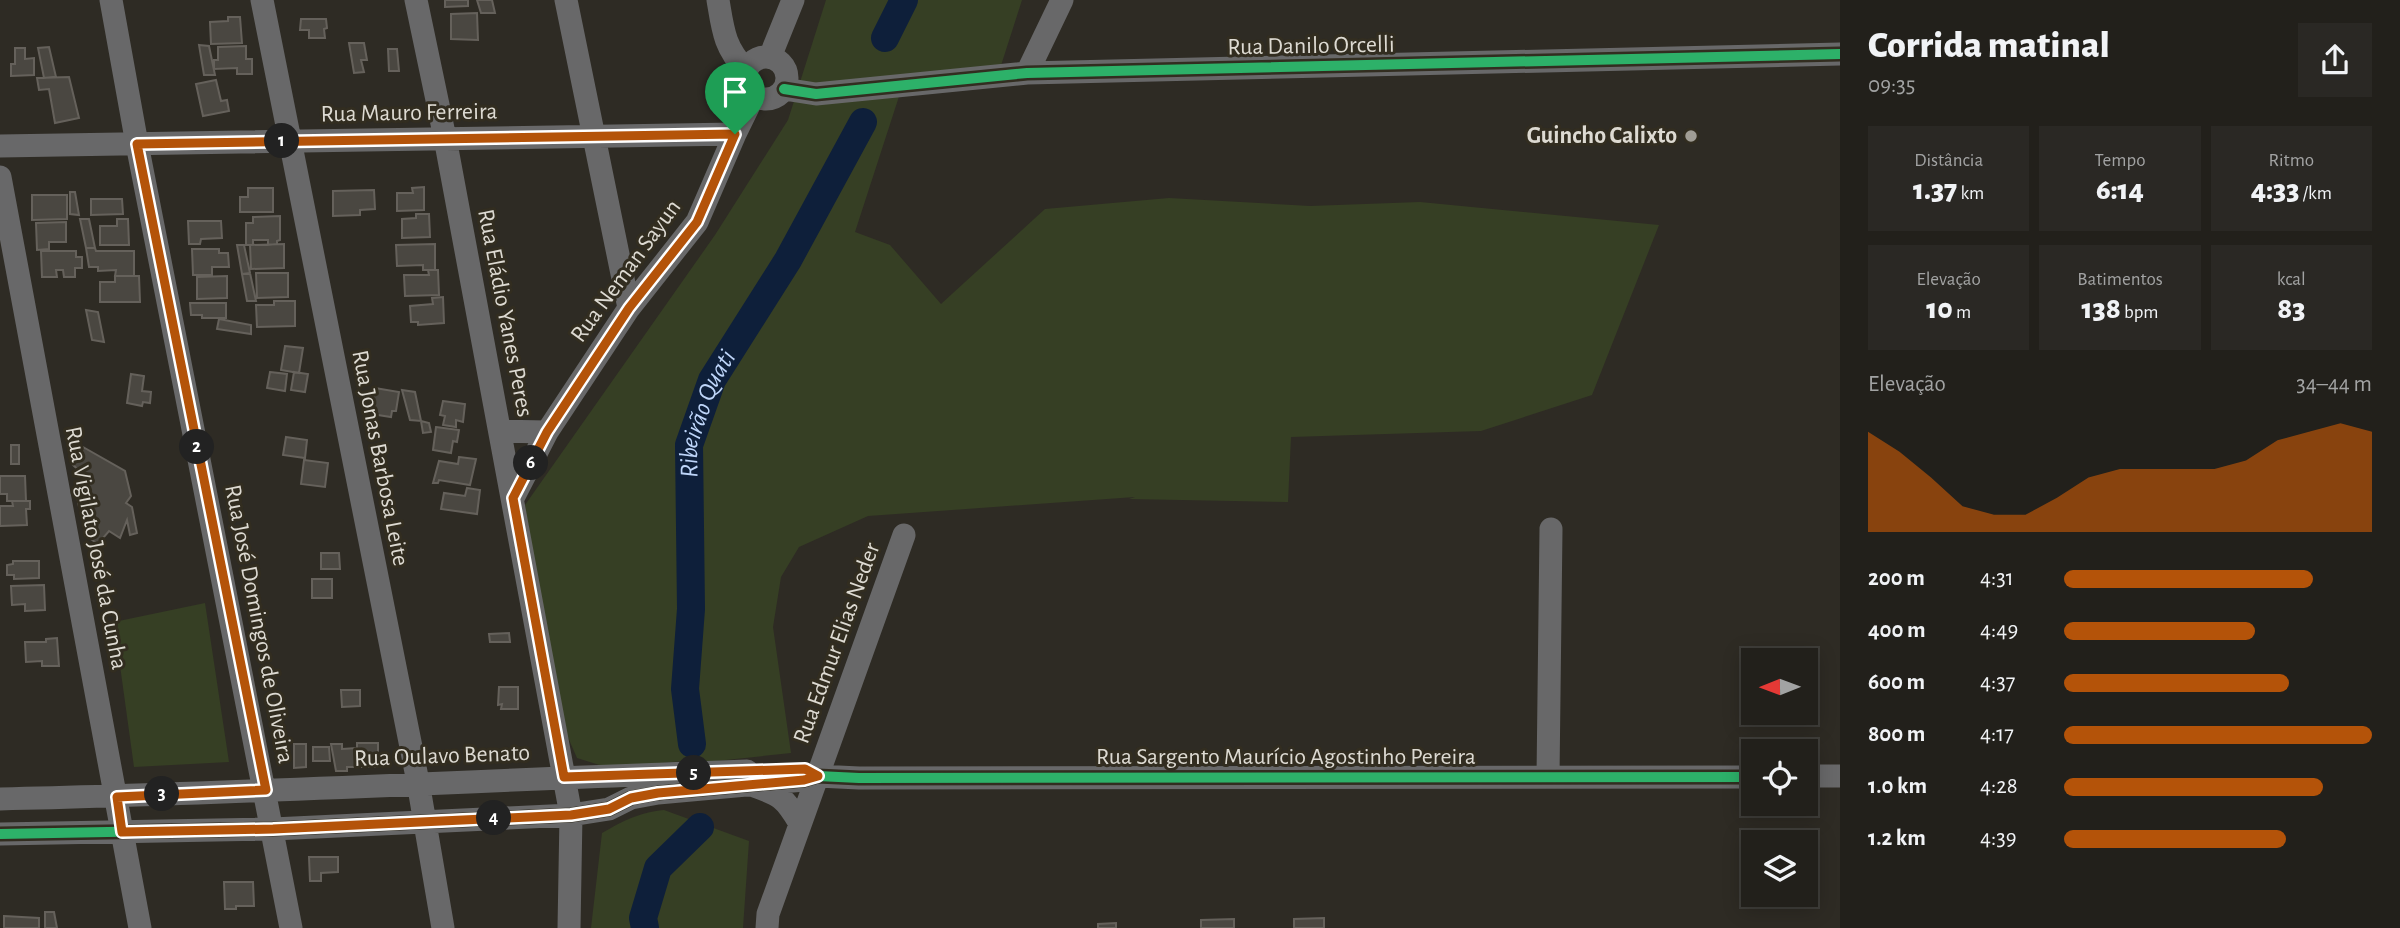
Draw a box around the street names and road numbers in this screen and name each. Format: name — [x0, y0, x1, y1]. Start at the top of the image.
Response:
street label: Rua Danilo Orcelli — [1227, 33, 1395, 59]
street label: Rua Mauro Ferreira — [320, 99, 498, 127]
street label: Rua Neman Sayun — [566, 195, 686, 347]
street label: Rua Eládio Yanes Peres — [473, 207, 537, 419]
street label: Rua Jonas Barbosa Leite — [347, 348, 413, 568]
street label: Rua Vigilato José da Cunha — [61, 424, 131, 672]
street label: Rua José Domingos de Oliveira — [220, 483, 298, 765]
street label: Rua Edmur Elias Neder — [789, 539, 885, 747]
street label: Rua Oulavo Benato — [354, 741, 530, 771]
street label: Rua Sargento Maurício Agostinho Pereira — [1096, 745, 1476, 769]

